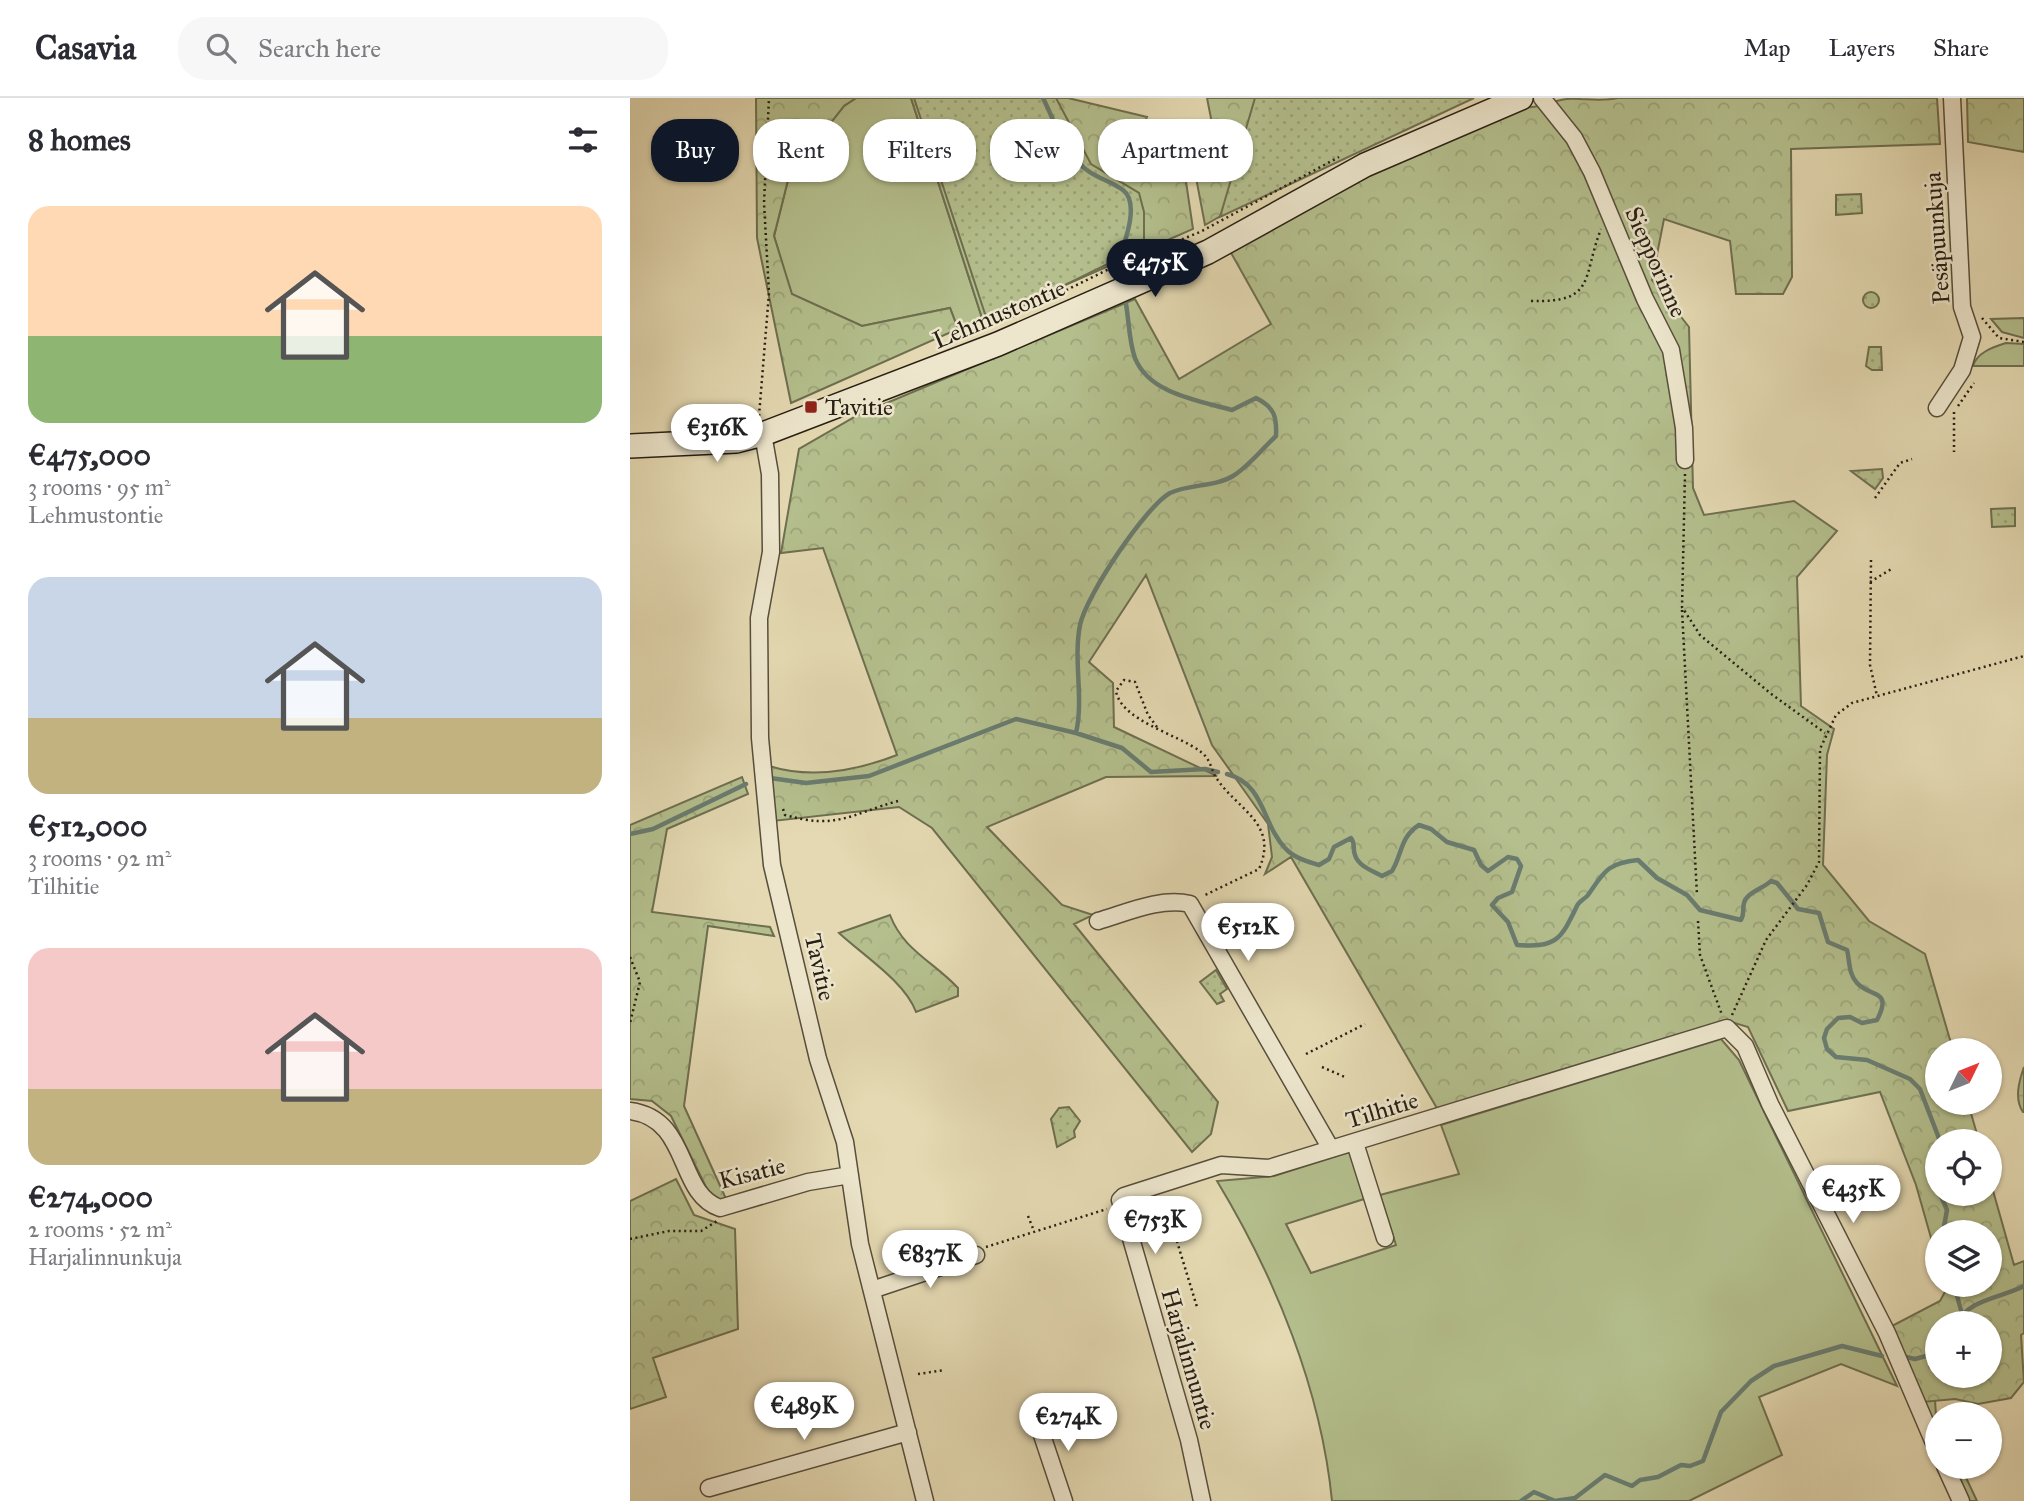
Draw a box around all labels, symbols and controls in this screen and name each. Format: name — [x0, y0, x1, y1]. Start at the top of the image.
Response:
search box — [178, 17, 668, 80]
text: Casavia — [35, 28, 136, 68]
icon: search — [202, 29, 240, 67]
text: Search here — [258, 32, 381, 64]
text: Map — [1744, 33, 1791, 63]
text: Layers — [1829, 33, 1895, 63]
text: Share — [1933, 33, 1989, 63]
chip: Buy — [651, 119, 739, 182]
chip: Rent — [753, 119, 849, 182]
chip: Filters — [863, 119, 976, 182]
chip: New — [990, 119, 1084, 182]
chip: Apartment — [1098, 119, 1253, 182]
icon: filters — [564, 121, 602, 159]
text: 8 homes — [28, 122, 131, 158]
street label: Pesäpuunkuja — [1917, 170, 1957, 305]
street label: Siepporinne — [1618, 202, 1694, 322]
pin: €475K — [1106, 240, 1204, 299]
text: €475K — [1122, 248, 1188, 276]
icon: home — [252, 252, 378, 378]
street label: Lehmustontie — [928, 273, 1070, 355]
place label: Tavitie — [825, 392, 893, 422]
marker: Tavitie — [803, 399, 819, 415]
pin: €316K — [668, 404, 766, 464]
text: €316K — [687, 413, 747, 441]
text: €475,000 — [28, 437, 151, 473]
text: 3 rooms · 95 m² — [28, 473, 171, 501]
text: Lehmustontie — [28, 501, 163, 529]
icon: home — [252, 623, 378, 749]
text: €512,000 — [28, 808, 148, 844]
text: 3 rooms · 92 m² — [28, 844, 171, 872]
text: Tilhitie — [28, 872, 99, 900]
pin: €512K — [1199, 904, 1297, 963]
text: €512K — [1217, 912, 1279, 940]
street label: Tavitie — [798, 930, 842, 1004]
icon: home — [252, 994, 378, 1120]
north arrow — [1925, 1038, 2002, 1115]
map controls — [1925, 1038, 2002, 1479]
street label: Tilhitie — [1342, 1085, 1422, 1135]
button: locate — [1925, 1129, 2002, 1206]
street label: Kisatie — [716, 1150, 788, 1196]
pin: €435K — [1804, 1166, 1902, 1225]
text: €435K — [1822, 1174, 1884, 1202]
text: €274,000 — [28, 1179, 153, 1215]
pin: €753K — [1106, 1196, 1204, 1256]
text: €753K — [1124, 1205, 1186, 1233]
text: 2 rooms · 52 m² — [28, 1215, 172, 1243]
button: layers — [1925, 1220, 2002, 1297]
pin: €837K — [881, 1230, 979, 1290]
text: €837K — [898, 1239, 962, 1267]
text: Harjalinnunkuja — [28, 1243, 182, 1271]
street label: Harjalinnuntie — [1155, 1285, 1223, 1433]
button: + — [1925, 1311, 2002, 1388]
pin: €489K — [755, 1382, 853, 1442]
text: €489K — [770, 1391, 838, 1419]
pin: €274K — [1019, 1394, 1117, 1453]
text: €274K — [1035, 1402, 1101, 1430]
button: − — [1925, 1402, 2002, 1479]

